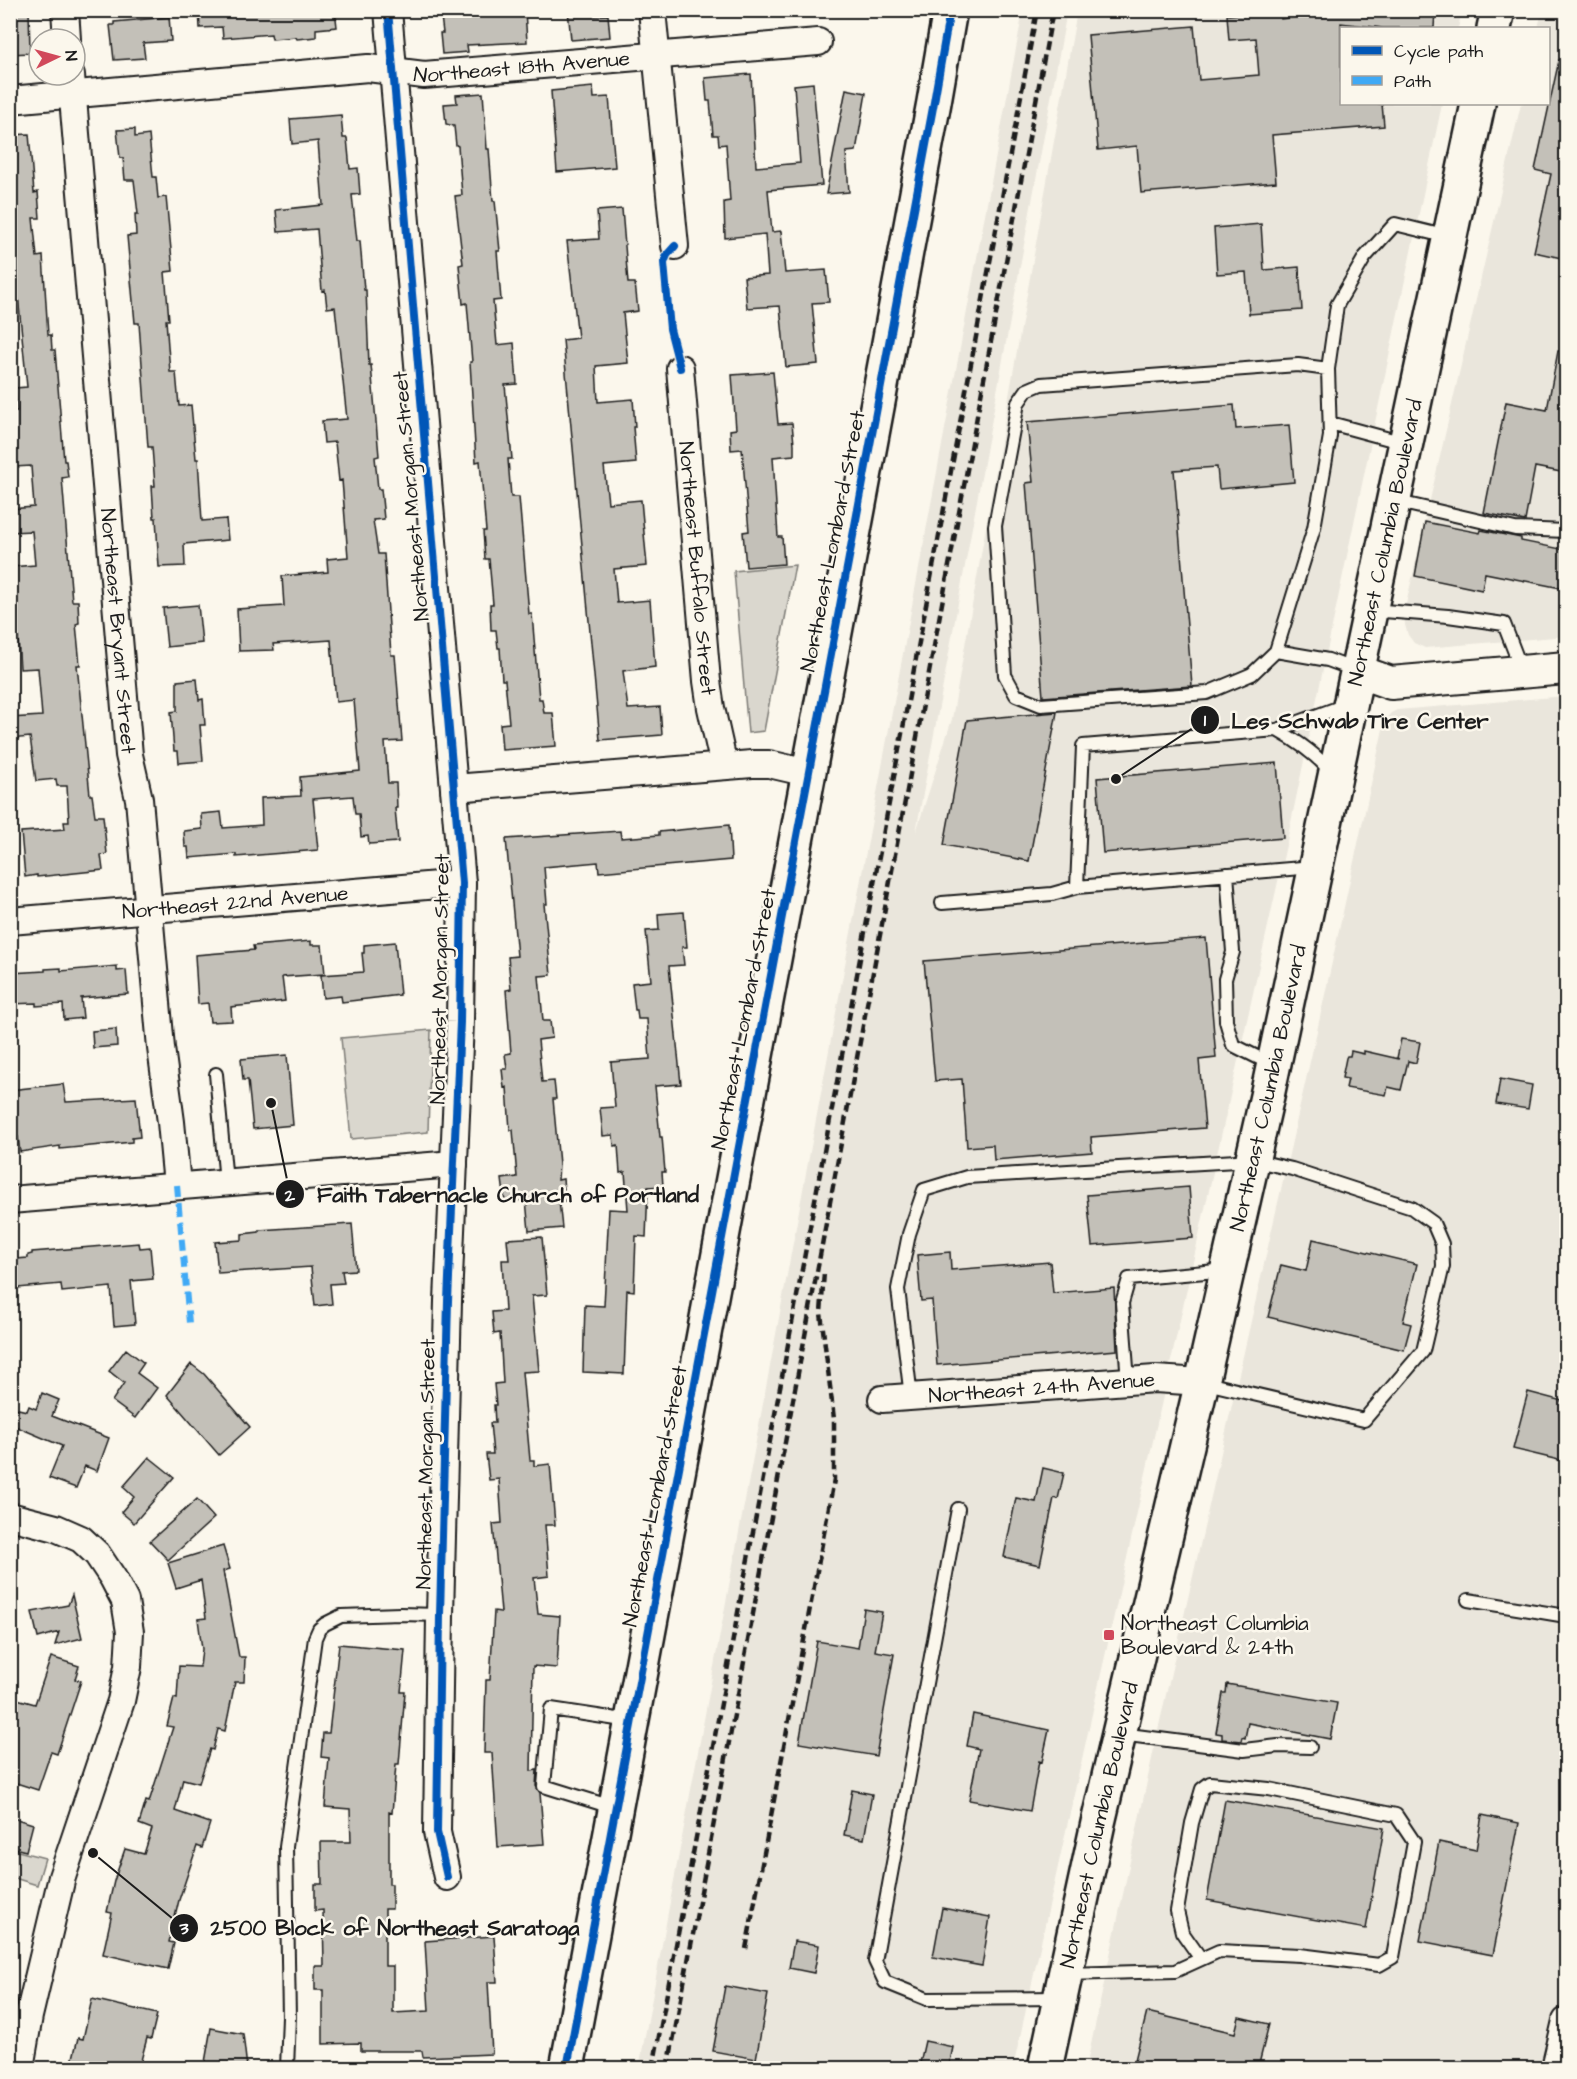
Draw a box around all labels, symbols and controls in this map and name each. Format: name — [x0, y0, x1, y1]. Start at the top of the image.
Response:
north arrow — [27, 27, 87, 87]
legend — [1340, 27, 1550, 105]
text: Cycle path — [1394, 39, 1483, 65]
street label: Northeast 18th Avenue — [412, 43, 631, 90]
text: N — [60, 50, 82, 62]
text: Path — [1394, 69, 1431, 94]
street label: Northeast Morgan Street — [386, 369, 438, 622]
street label: Northeast Columbia Boulevard — [1340, 396, 1429, 688]
street label: Northeast Lombard Street — [793, 407, 873, 674]
street label: Northeast Buffalo Street — [672, 440, 723, 698]
street label: Northeast Bryant Street — [94, 507, 143, 755]
callout: Les Schwab Tire Center — [1190, 700, 1501, 740]
text: Les Schwab Tire Center — [1231, 706, 1490, 737]
text: 1 — [1204, 708, 1207, 733]
street label: Northeast Morgan Street — [423, 853, 459, 1105]
street label: Northeast 22nd Avenue — [121, 878, 350, 926]
street label: Northeast Lombard Street — [704, 885, 784, 1152]
street label: Northeast Columbia Boulevard — [1222, 942, 1313, 1234]
callout: Faith Tabernacle Church of Portland — [275, 1174, 711, 1214]
text: Faith Tabernacle Church of Portland — [317, 1180, 700, 1211]
text: 2 — [284, 1183, 296, 1208]
street label: Northeast Morgan Street — [409, 1338, 445, 1590]
street label: Northeast Lombard Street — [615, 1362, 695, 1629]
street label: Northeast 24th Avenue — [927, 1365, 1156, 1410]
place label: Northeast Columbia Boulevard & 24th — [1121, 1609, 1309, 1662]
marker: Northeast Columbia Boulevard & 24th — [1102, 1628, 1116, 1642]
street label: Northeast Columbia Boulevard — [1053, 1679, 1145, 1970]
callout: 2500 Block of Northeast Saratoga — [169, 1908, 592, 1948]
text: 2500 Block of Northeast Saratoga — [209, 1913, 580, 1945]
text: 3 — [178, 1916, 189, 1941]

